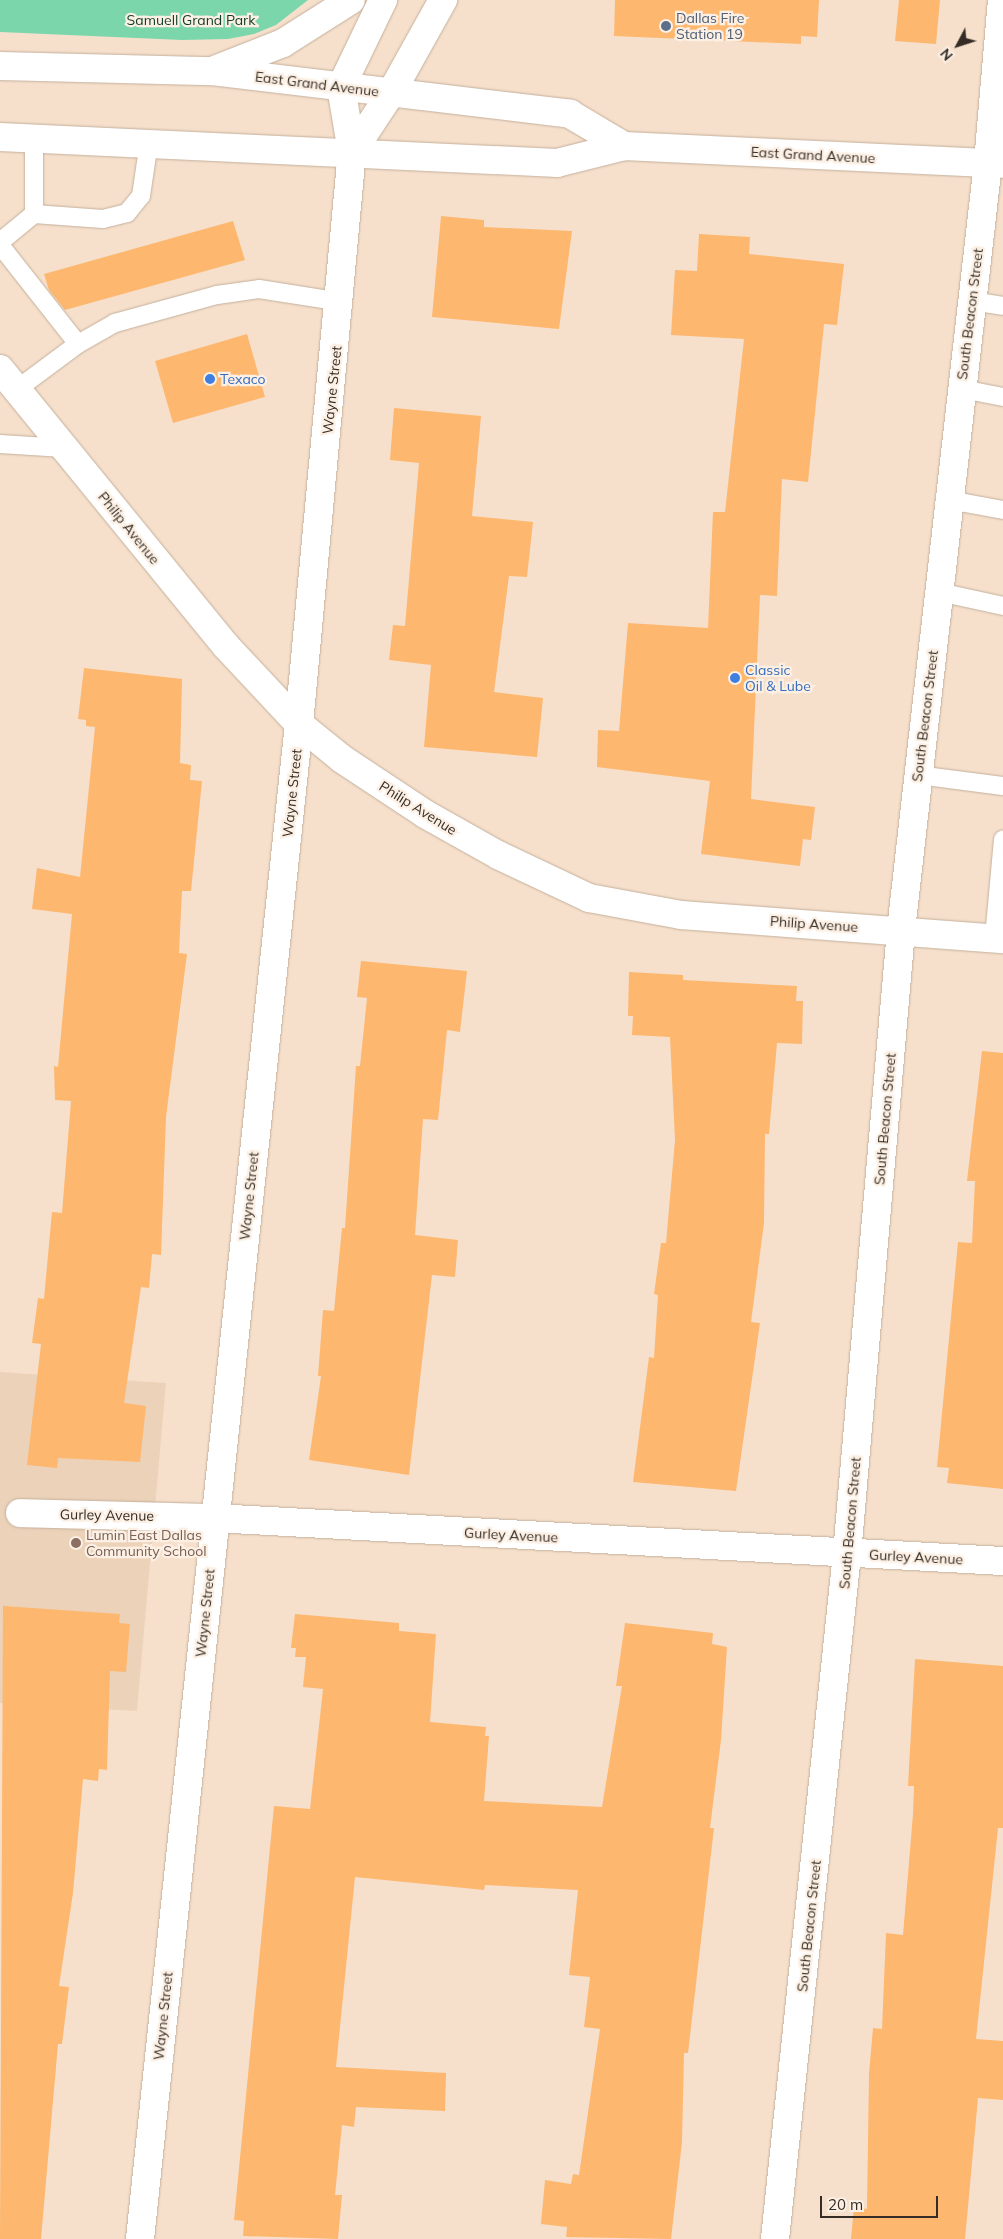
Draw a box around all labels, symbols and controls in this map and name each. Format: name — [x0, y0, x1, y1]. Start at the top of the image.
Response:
place label: Dallas Fire Station 19 — [676, 10, 744, 42]
park label: Samuell Grand Park — [127, 12, 255, 28]
marker: Dallas Fire Station 19 — [660, 20, 672, 32]
north arrow — [933, 20, 983, 70]
text: N — [936, 45, 957, 64]
street label: East Grand Avenue — [254, 68, 380, 100]
street label: East Grand Avenue — [750, 143, 876, 167]
street label: South Beacon Street — [954, 247, 986, 381]
street label: Wayne Street — [319, 345, 345, 435]
place label: Texaco — [220, 371, 266, 387]
marker: Texaco — [204, 373, 216, 385]
street label: Philip Avenue — [95, 488, 163, 568]
street label: South Beacon Street — [909, 649, 941, 783]
place label: Classic Oil & Lube — [745, 662, 811, 694]
marker: Classic Oil & Lube — [729, 672, 741, 684]
street label: Wayne Street — [279, 748, 305, 838]
street label: Philip Avenue — [376, 778, 460, 838]
street label: Philip Avenue — [769, 913, 859, 935]
street label: South Beacon Street — [871, 1052, 899, 1186]
street label: Wayne Street — [236, 1151, 262, 1241]
street label: South Beacon Street — [836, 1456, 864, 1590]
street label: Gurley Avenue — [60, 1506, 154, 1524]
street label: Gurley Avenue — [464, 1524, 558, 1546]
place label: Lumin East Dallas Community School — [86, 1527, 207, 1560]
marker: Lumin East Dallas Community School — [70, 1537, 82, 1549]
street label: Gurley Avenue — [869, 1546, 963, 1568]
street label: Wayne Street — [192, 1568, 218, 1658]
street label: South Beacon Street — [794, 1859, 824, 1993]
street label: Wayne Street — [150, 1971, 176, 2061]
scale bar — [823, 2186, 940, 2218]
text: 20 m — [828, 2195, 863, 2214]

